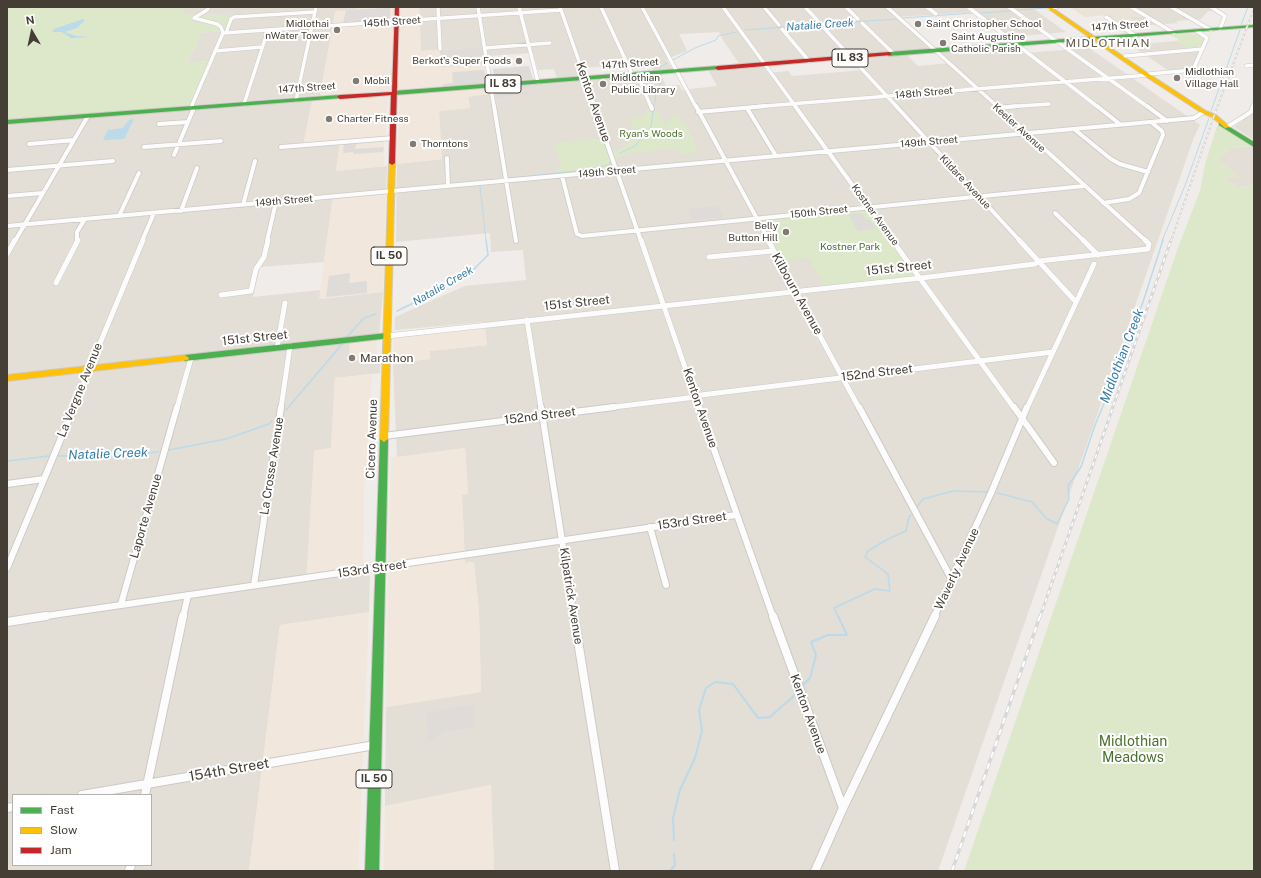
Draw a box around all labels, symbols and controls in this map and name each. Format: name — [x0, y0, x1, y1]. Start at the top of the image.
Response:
north arrow — [12, 12, 52, 52]
text: N — [25, 14, 35, 27]
street label: 145th Street — [363, 14, 421, 30]
water label: Natalie Creek — [786, 16, 854, 34]
place label: Midlothai nWater Tower — [265, 18, 329, 42]
place label: Saint Christopher School — [926, 18, 1042, 30]
street label: 147th Street — [1091, 18, 1149, 34]
marker: Saint Christopher School — [913, 19, 923, 29]
marker: Midlothai nWater Tower — [332, 25, 342, 35]
place label: Saint Augustine Catholic Parish — [951, 31, 1025, 54]
district label: MIDLOTHIAN — [1065, 36, 1151, 50]
marker: Saint Augustine Catholic Parish — [938, 38, 948, 48]
road number: IL 83 — [832, 49, 868, 67]
place label: Berkot's Super Foods — [412, 55, 511, 67]
marker: Berkot's Super Foods — [514, 56, 524, 66]
street label: 147th Street — [601, 56, 659, 72]
street label: Kenton Avenue — [573, 60, 613, 144]
place label: Midlothian Village Hall — [1185, 66, 1239, 90]
place label: Midlothian Public Library — [611, 72, 675, 96]
marker: Midlothian Village Hall — [1172, 73, 1182, 83]
place label: Mobil — [364, 75, 390, 87]
road number: IL 83 — [485, 75, 521, 93]
marker: Mobil — [351, 76, 361, 86]
marker: Midlothian Public Library — [598, 79, 608, 89]
street label: 147th Street — [278, 80, 336, 96]
street label: 148th Street — [895, 84, 953, 102]
street label: Keeler Avenue — [990, 101, 1048, 155]
place label: Charter Fitness — [337, 113, 408, 125]
marker: Charter Fitness — [324, 114, 334, 124]
park label: Ryan's Woods — [619, 128, 683, 140]
street label: 149th Street — [900, 133, 958, 151]
place label: Thorntons — [421, 138, 468, 150]
marker: Thorntons — [408, 139, 418, 149]
street label: Kildare Avenue — [937, 152, 993, 212]
street label: 149th Street — [578, 163, 636, 181]
street label: Kostner Avenue — [849, 182, 901, 248]
street label: 149th Street — [255, 192, 313, 210]
street label: 150th Street — [790, 203, 848, 221]
place label: Belly Button Hill — [728, 220, 778, 244]
marker: Belly Button Hill — [781, 227, 791, 237]
park label: Kostner Park — [820, 241, 880, 253]
road number: IL 50 — [371, 247, 407, 265]
street label: Kilbourn Avenue — [769, 250, 825, 338]
street label: 151st Street — [865, 257, 933, 279]
water label: Natalie Creek — [410, 263, 476, 309]
street label: 151st Street — [543, 292, 611, 314]
water label: Midlothian Creek — [1097, 307, 1147, 405]
street label: 151st Street — [221, 327, 289, 349]
street label: La Vergne Avenue — [55, 341, 105, 439]
place label: Marathon — [360, 351, 413, 365]
marker: Marathon — [347, 353, 357, 363]
street label: 152nd Street — [841, 361, 913, 385]
street label: Kenton Avenue — [680, 366, 720, 450]
street label: Cicero Avenue — [363, 399, 381, 479]
street label: 152nd Street — [504, 404, 576, 428]
street label: La Crosse Avenue — [257, 416, 287, 516]
water label: Natalie Creek — [68, 445, 148, 463]
street label: Laporte Avenue — [127, 472, 165, 560]
street label: 153rd Street — [656, 509, 728, 533]
street label: Waverly Avenue — [932, 526, 982, 612]
street label: Kilpatrick Avenue — [556, 547, 586, 645]
street label: 153rd Street — [336, 557, 408, 581]
street label: Kenton Avenue — [787, 672, 829, 756]
park label: Midlothian Meadows — [1099, 734, 1167, 766]
street label: 154th Street — [188, 755, 270, 785]
road number: IL 50 — [356, 770, 392, 788]
legend — [12, 794, 152, 866]
text: Fast — [50, 803, 74, 817]
text: Slow — [50, 823, 77, 837]
text: Jam — [50, 843, 72, 857]

